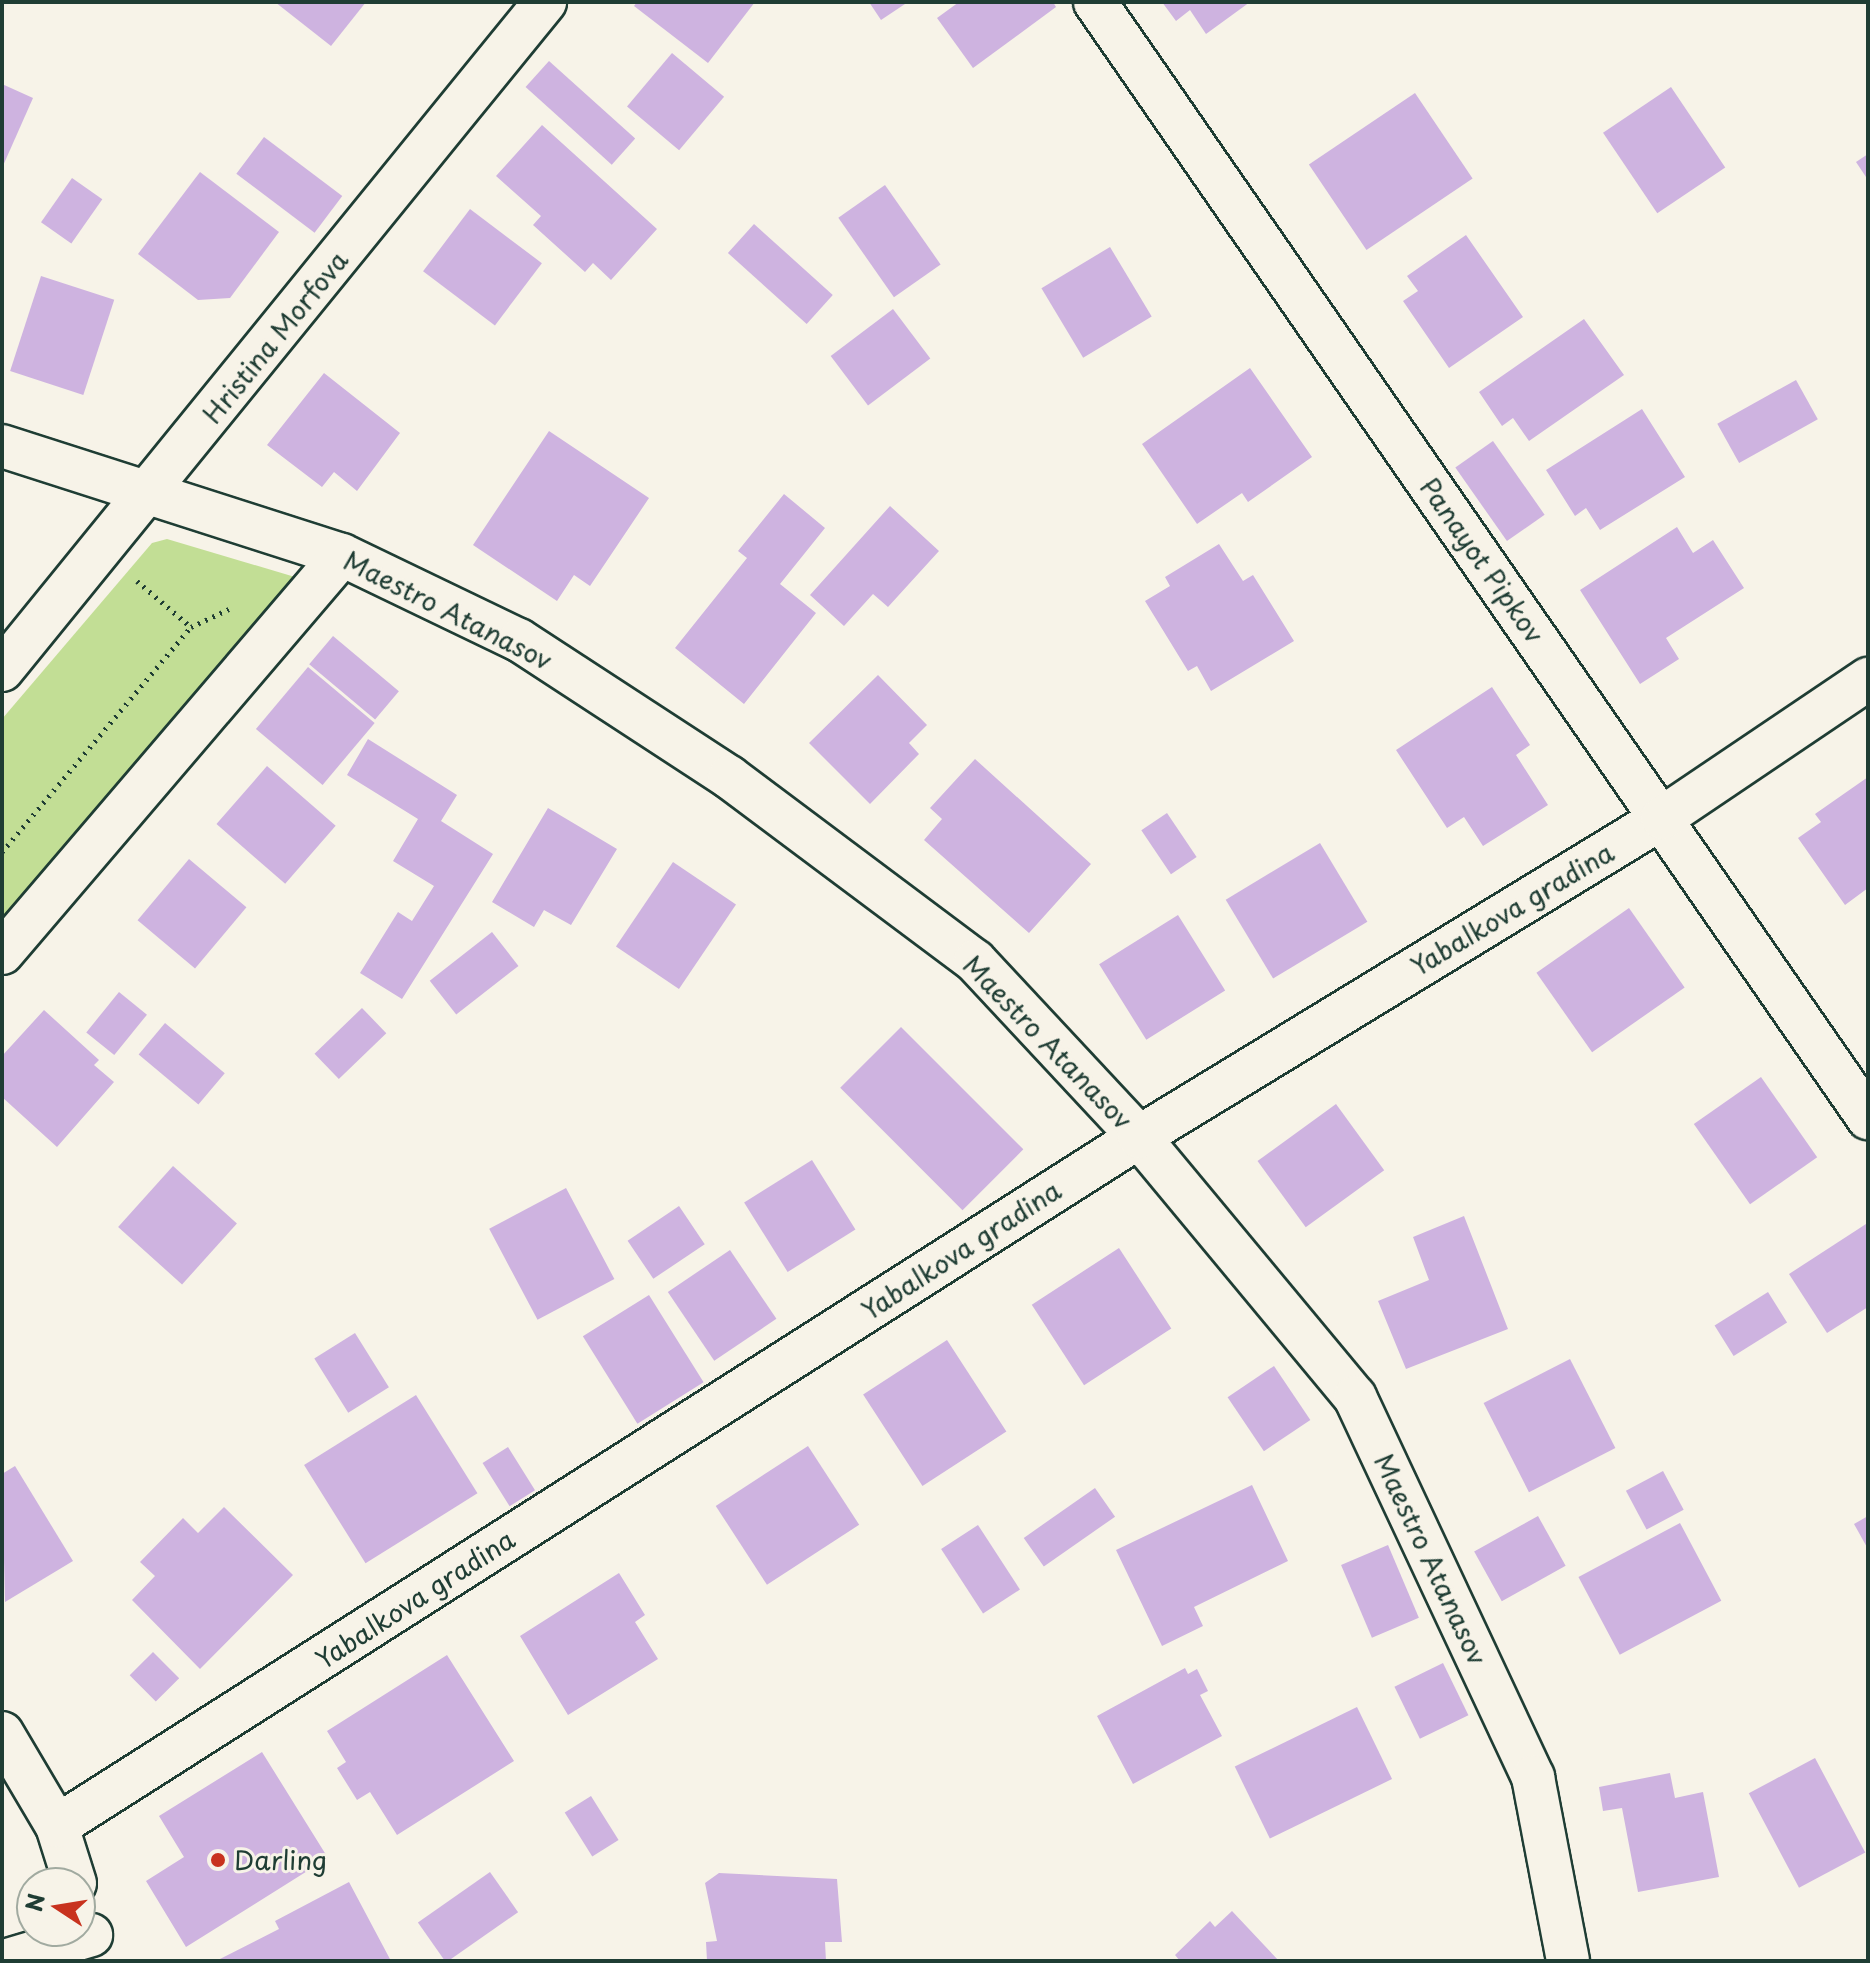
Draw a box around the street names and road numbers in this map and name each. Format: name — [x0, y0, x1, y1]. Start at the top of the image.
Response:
street label: Hristina Morfova — [196, 244, 354, 430]
street label: Panayot Pipkov — [1413, 471, 1551, 649]
street label: Maestro Atanasov — [339, 544, 557, 676]
street label: Yabalkova gradina — [1405, 836, 1619, 982]
street label: Maestro Atanasov — [957, 949, 1139, 1135]
street label: Yabalkova gradina — [855, 1174, 1067, 1326]
street label: Maestro Atanasov — [1368, 1448, 1494, 1670]
street label: Yabalkova gradina — [309, 1523, 521, 1675]

